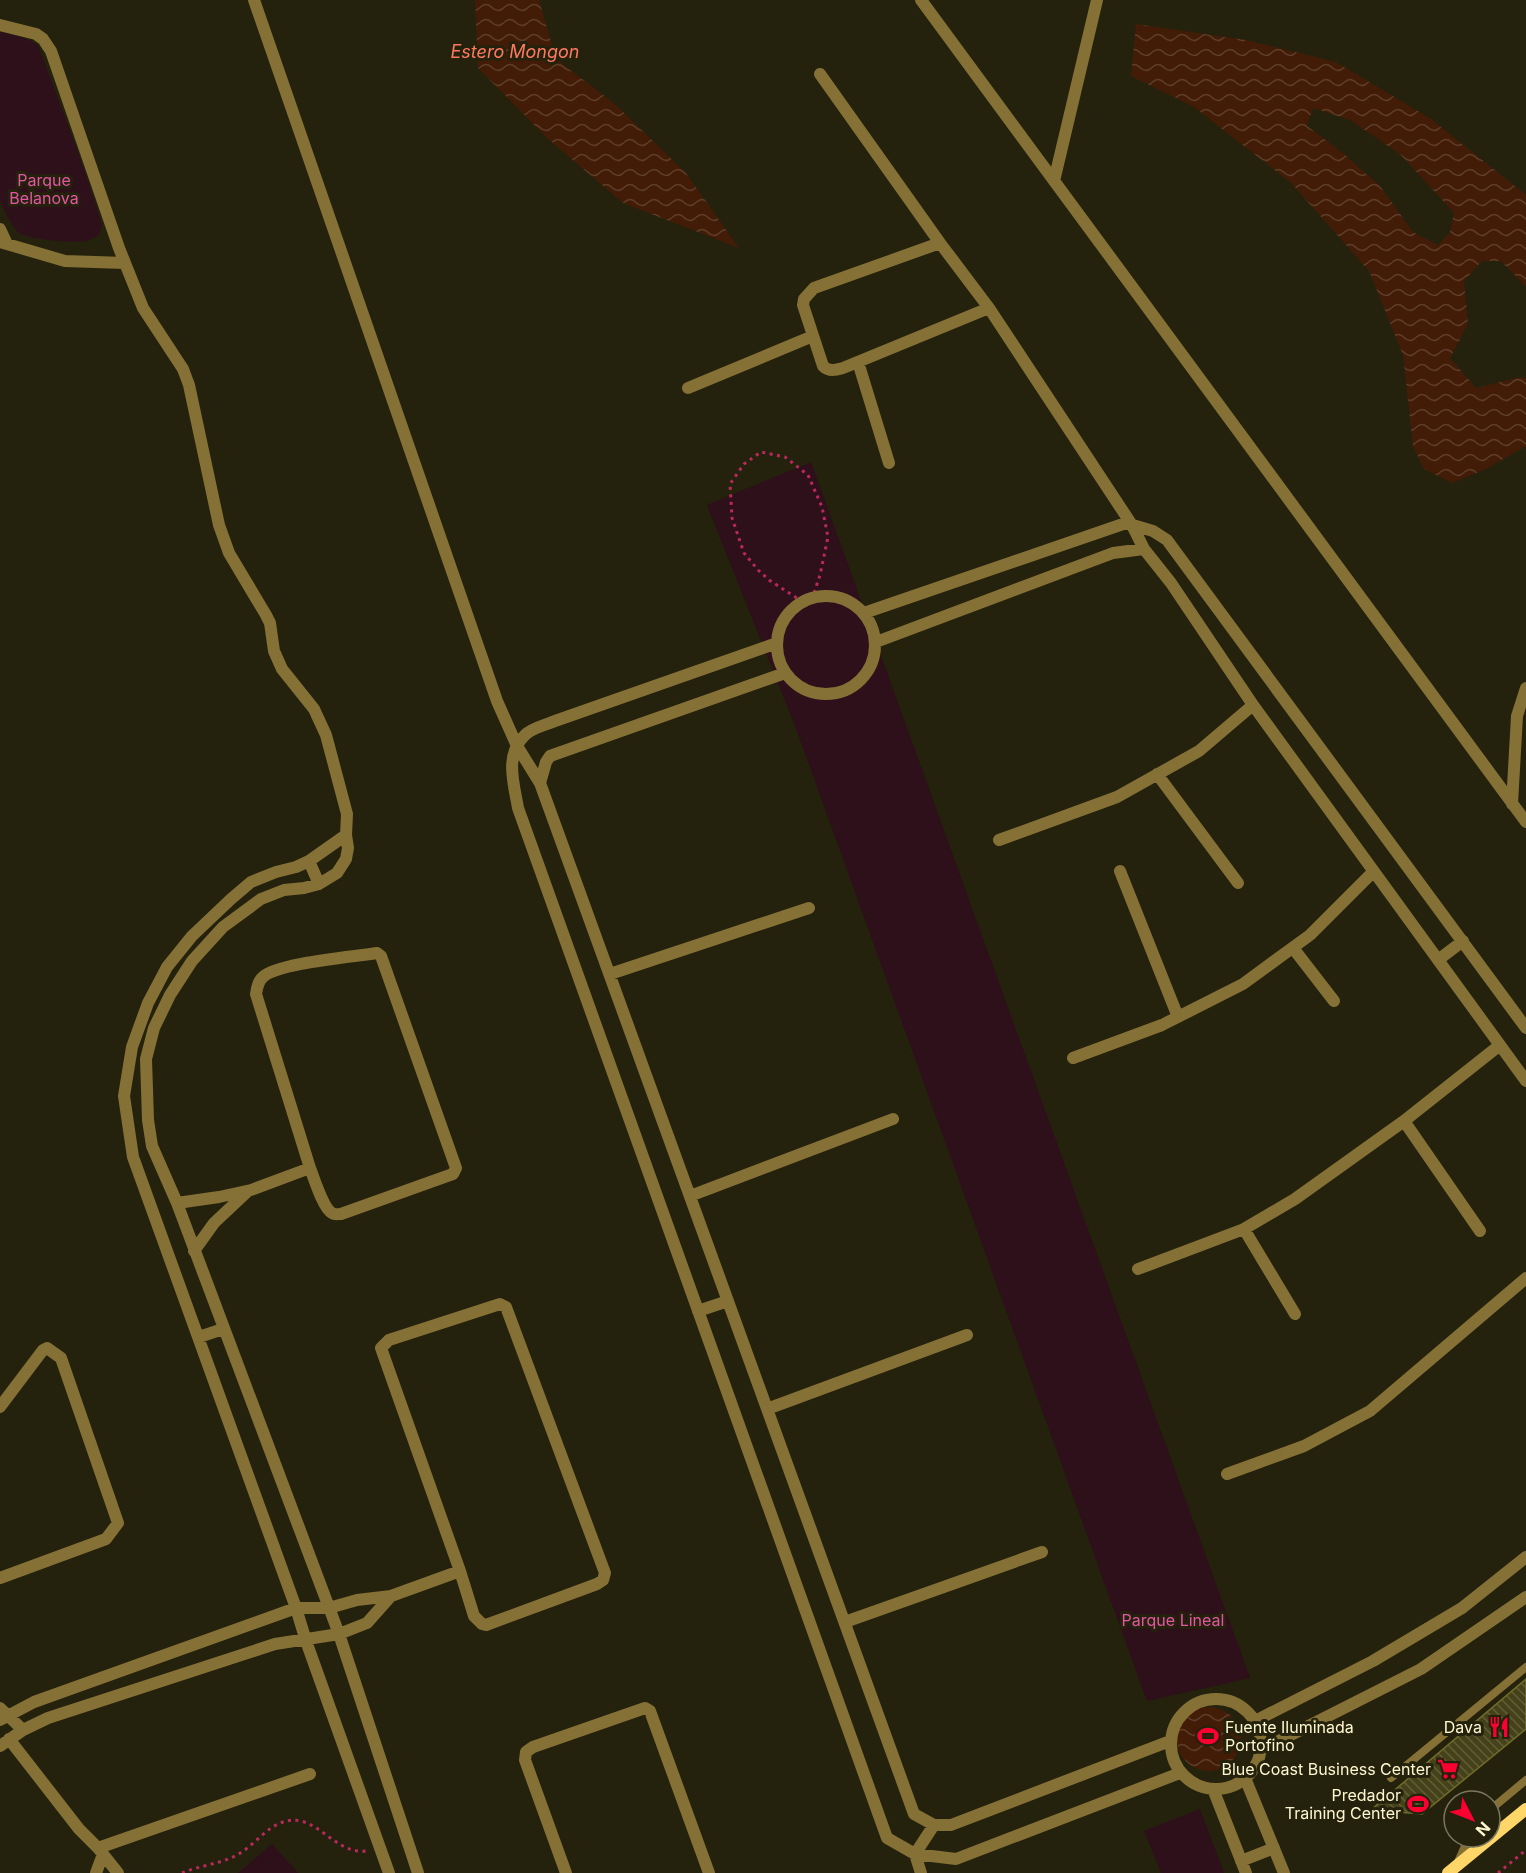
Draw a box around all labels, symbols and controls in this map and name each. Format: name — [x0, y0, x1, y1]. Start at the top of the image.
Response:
water label: Estero Mongon — [451, 41, 579, 62]
park label: Parque Belanova — [9, 170, 79, 208]
park label: Parque Lineal — [1122, 1610, 1224, 1630]
restaurant icon: Dava — [1487, 1715, 1511, 1739]
place label: Fuente Iluminada Portofino — [1225, 1717, 1354, 1755]
place label: Dava — [1444, 1717, 1482, 1737]
sports icon: Fuente Iluminada Portofino — [1196, 1724, 1220, 1748]
supermarket icon: Blue Coast Business Center — [1436, 1757, 1460, 1781]
place label: Blue Coast Business Center — [1221, 1759, 1431, 1779]
place label: Predador Training Center — [1285, 1785, 1401, 1823]
north arrow — [1442, 1789, 1502, 1849]
sports icon: Predador Training Center — [1406, 1792, 1430, 1816]
text: N — [1472, 1818, 1495, 1840]

